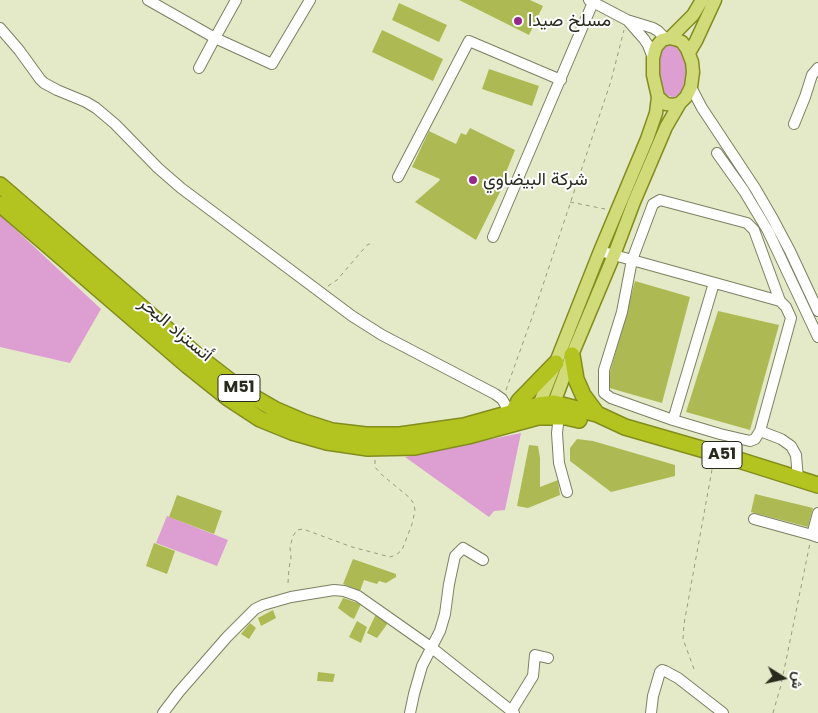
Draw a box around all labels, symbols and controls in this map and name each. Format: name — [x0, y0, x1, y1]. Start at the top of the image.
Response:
place label: مسلخ صيدا — [528, 10, 611, 32]
marker: مسلخ صيدا — [512, 15, 524, 27]
place label: شركة البيضاوي — [483, 169, 588, 191]
marker: شركة البيضاوي — [467, 174, 479, 186]
street label: أتستراد البحر — [134, 293, 216, 367]
road number: M51 — [218, 374, 260, 402]
road number: A51 — [702, 442, 742, 468]
north arrow — [758, 653, 808, 703]
text: ش — [786, 671, 809, 691]

